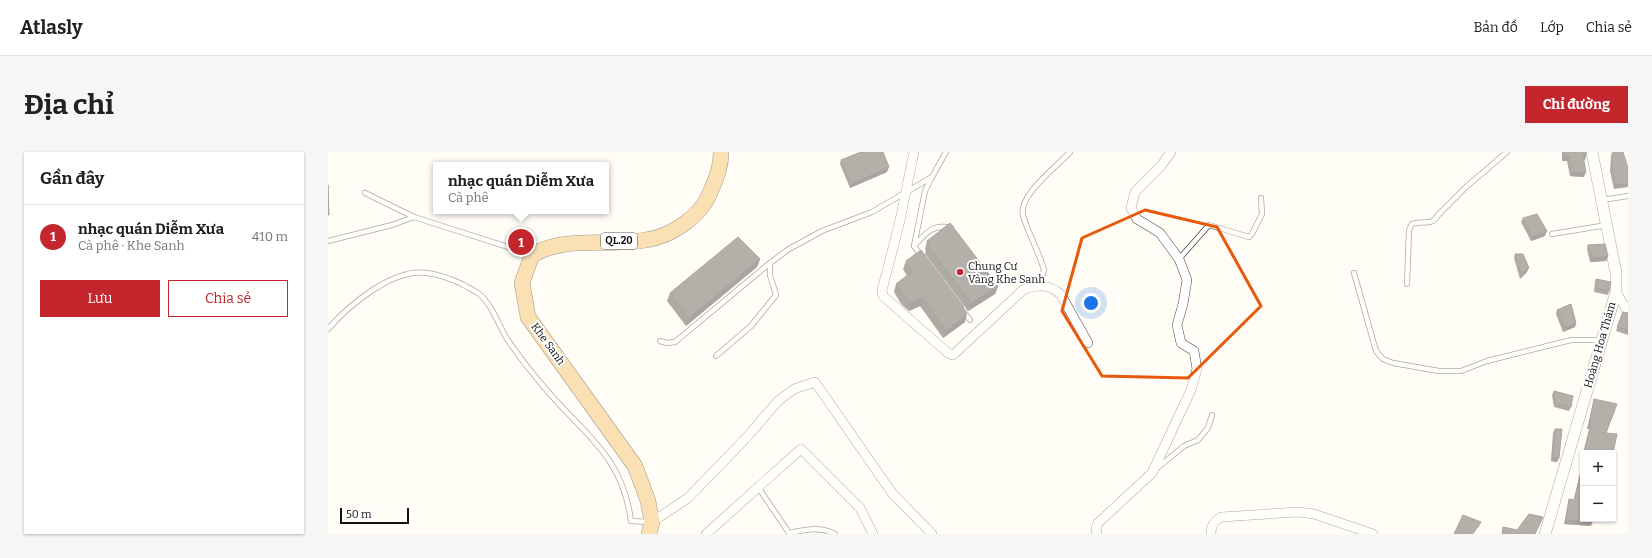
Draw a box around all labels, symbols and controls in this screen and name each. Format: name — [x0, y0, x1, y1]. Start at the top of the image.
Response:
text: Atlasly — [20, 16, 82, 39]
text: Bản đồ — [1473, 19, 1518, 36]
text: Lớp — [1540, 19, 1564, 36]
text: Chia sẻ — [1586, 19, 1632, 36]
button: Chỉ đường — [1525, 86, 1628, 123]
text: Địa chỉ — [24, 88, 114, 121]
popup — [433, 162, 609, 214]
text: Gần đây — [40, 168, 104, 189]
text: nhạc quán Diễm Xưa — [448, 172, 594, 190]
text: Cà phê — [448, 190, 489, 205]
text: nhạc quán Diễm Xưa — [78, 220, 224, 238]
pin: 1 — [508, 227, 534, 257]
text: 1 — [50, 229, 56, 244]
text: 410 m — [252, 229, 288, 244]
road number: QL.20 — [601, 233, 637, 249]
text: Cà phê · Khe Sanh — [78, 238, 185, 253]
place label: Chung Cư Vàng Khe Sanh — [968, 260, 1045, 286]
marker: Chung Cư Vàng Khe Sanh — [955, 267, 965, 277]
button: Lưu — [40, 280, 160, 317]
button: Chia sẻ — [168, 280, 288, 317]
your location — [1081, 293, 1101, 313]
street label: Hoàng Hoa Thám — [1581, 300, 1619, 390]
street label: Khe Sanh — [528, 320, 568, 368]
map controls — [1580, 450, 1616, 522]
button: + — [1580, 450, 1616, 486]
button: − — [1580, 486, 1616, 522]
scale bar — [340, 506, 409, 525]
text: 50 m — [346, 508, 372, 521]

